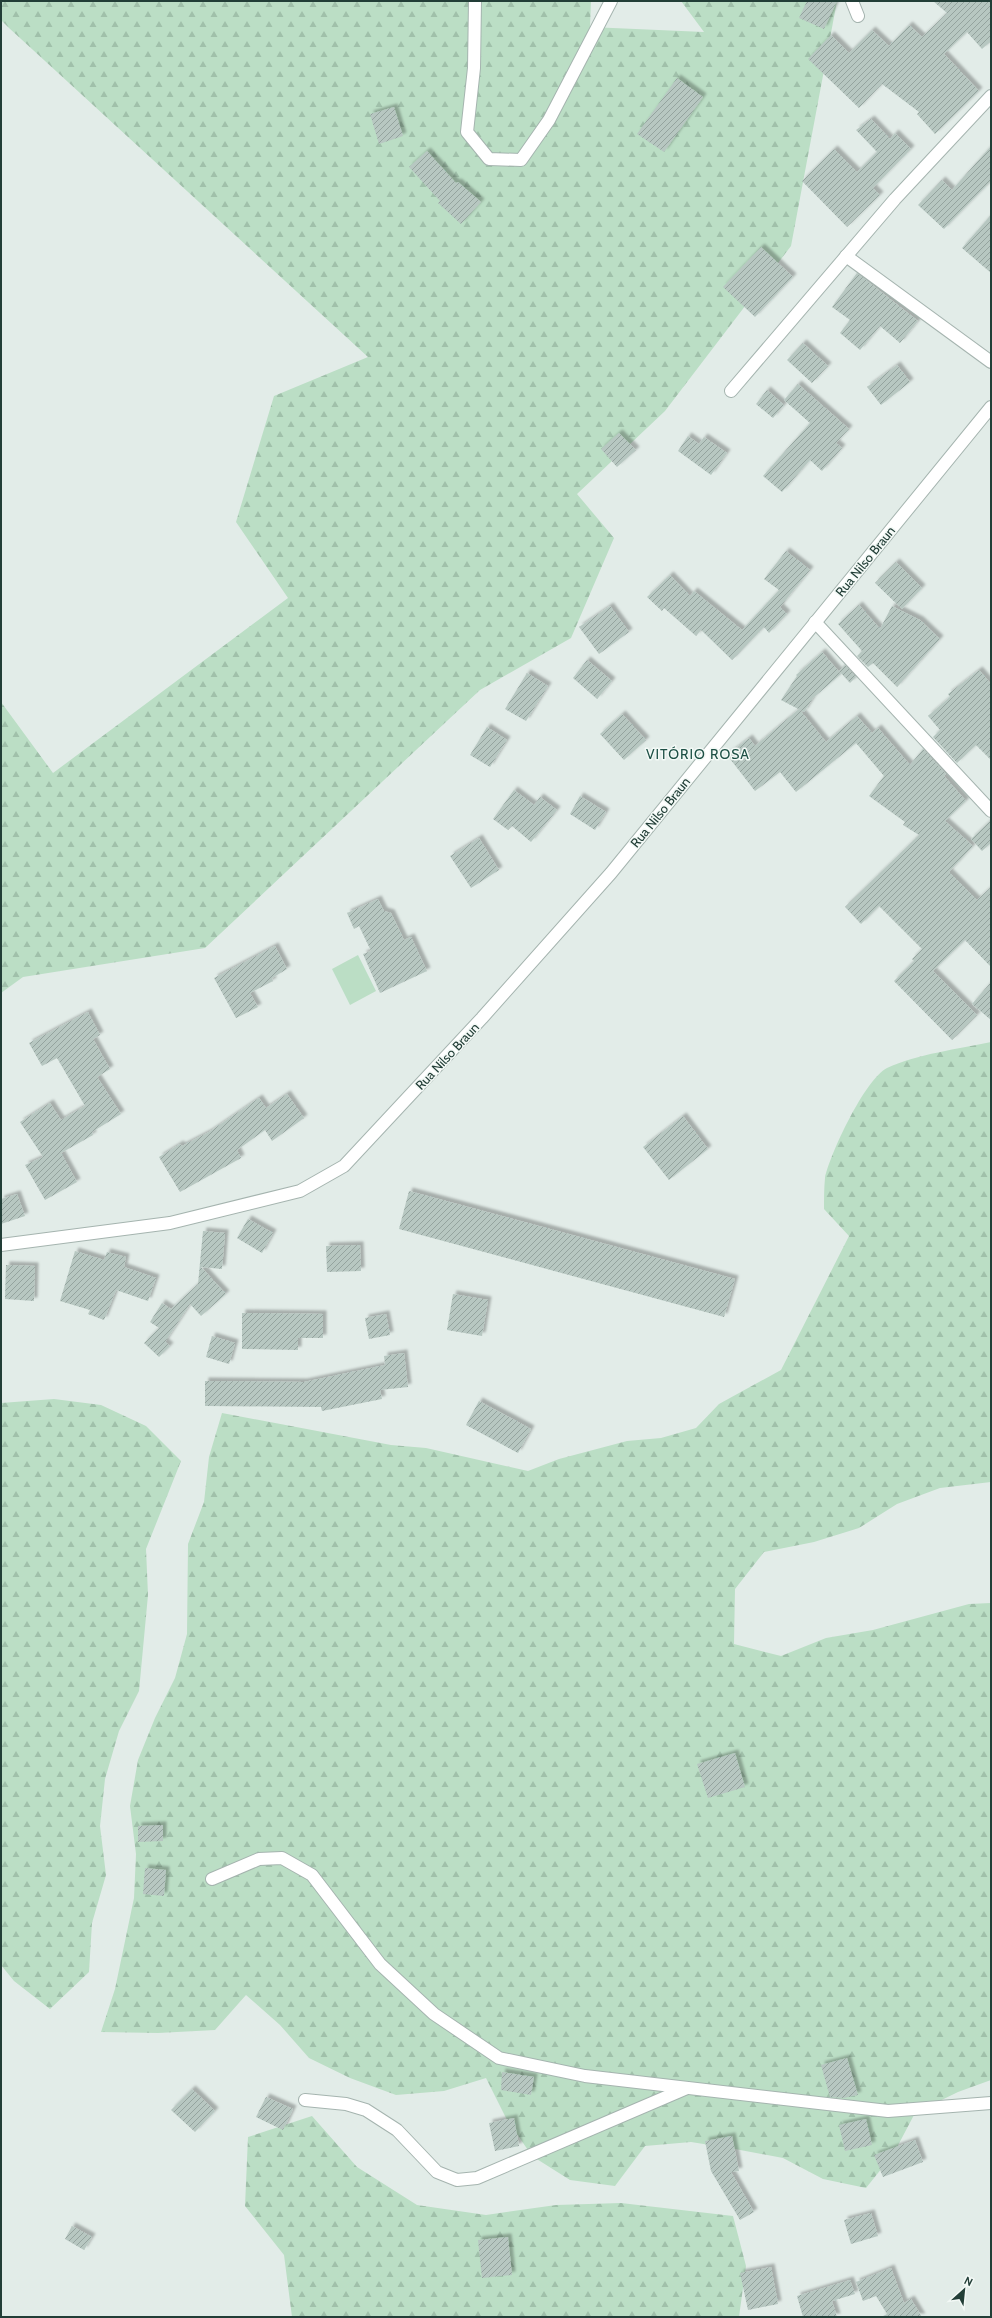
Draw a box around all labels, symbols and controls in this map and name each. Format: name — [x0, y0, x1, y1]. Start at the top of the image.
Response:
street label: Rua Nilso Braun — [832, 523, 898, 599]
district label: VITÓRIO ROSA — [646, 745, 750, 763]
street label: Rua Nilso Braun — [627, 774, 693, 850]
street label: Rua Nilso Braun — [412, 1019, 482, 1093]
north arrow — [944, 2270, 984, 2310]
text: N — [962, 2273, 975, 2289]

